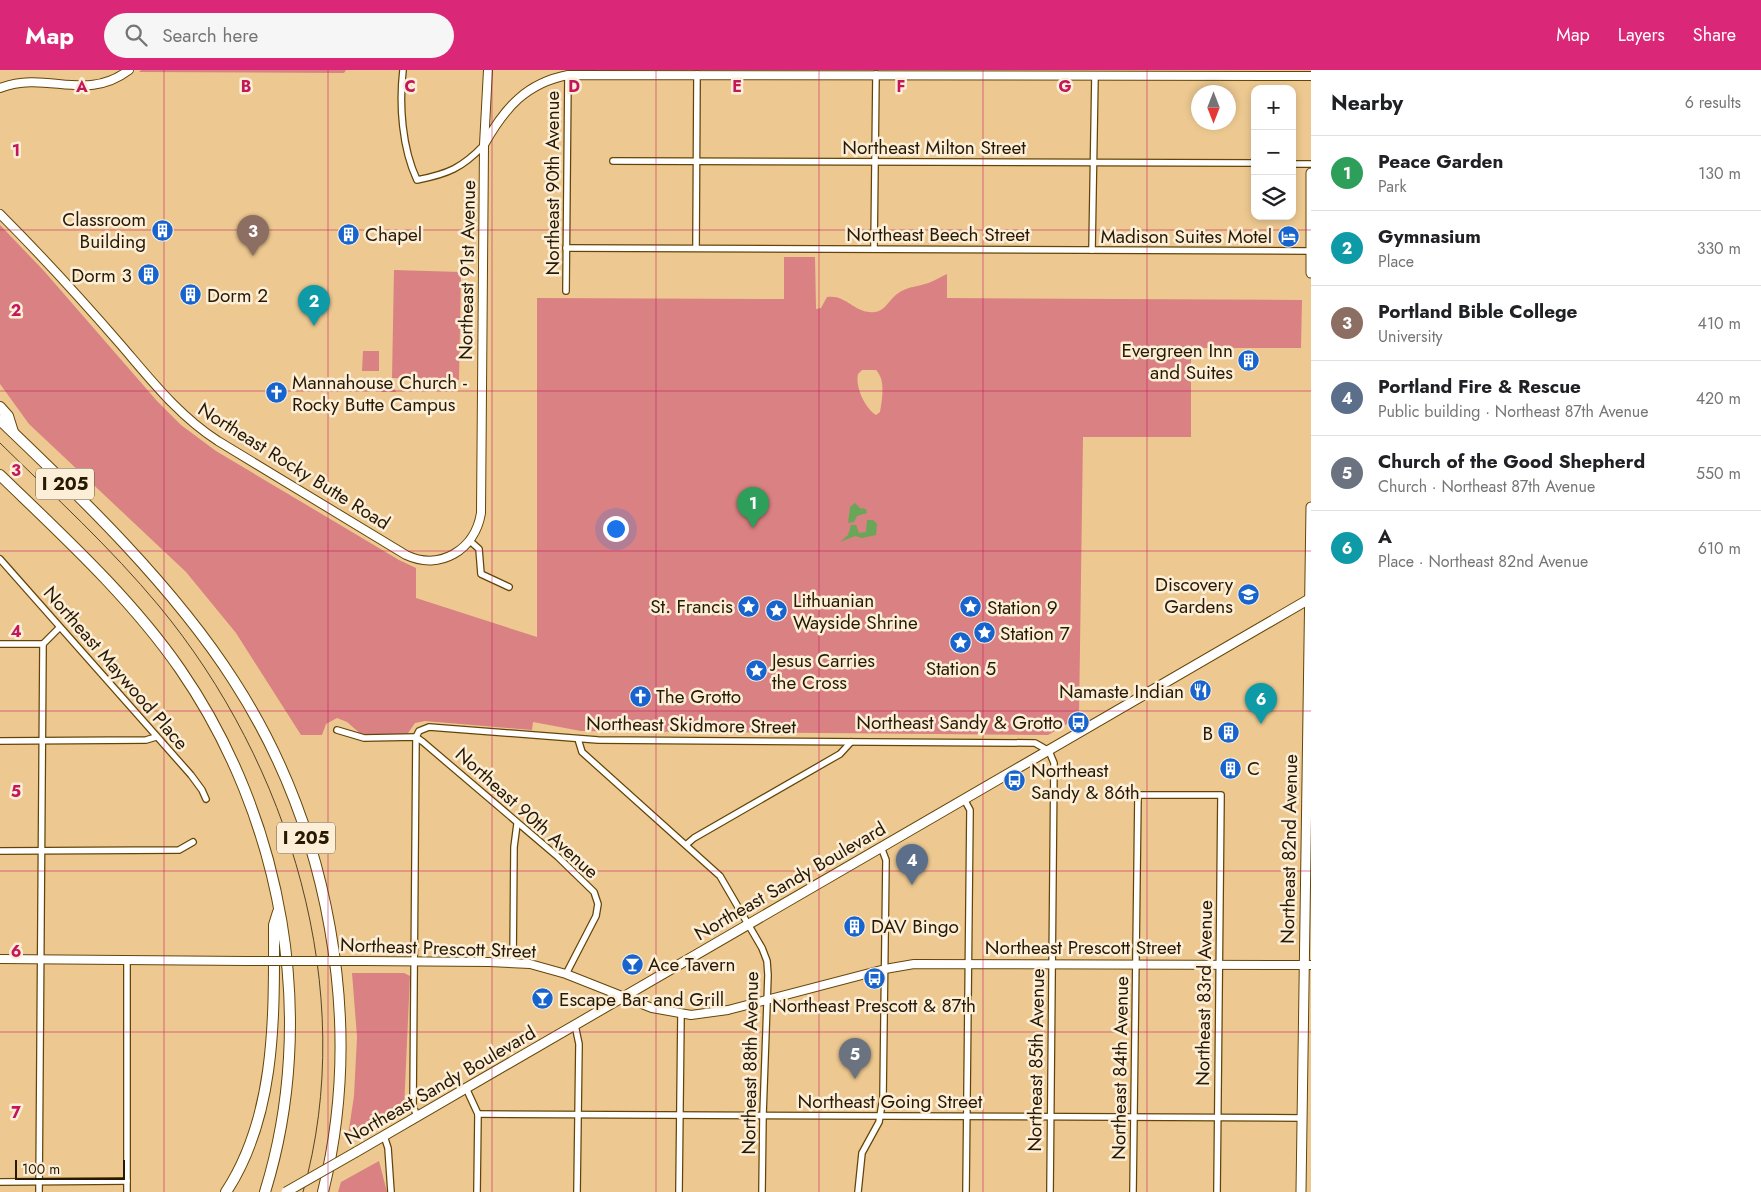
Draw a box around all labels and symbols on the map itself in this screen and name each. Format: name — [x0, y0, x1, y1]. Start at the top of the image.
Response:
text: A — [75, 75, 88, 98]
text: B — [241, 75, 251, 98]
text: C — [404, 75, 416, 98]
text: D — [568, 75, 580, 98]
text: E — [732, 75, 742, 98]
text: F — [897, 75, 905, 98]
text: G — [1058, 75, 1072, 98]
north arrow — [1191, 85, 1236, 130]
street label: Northeast 90th Avenue — [539, 90, 566, 275]
street label: Northeast Milton Street — [842, 134, 1026, 161]
text: 1 — [12, 139, 20, 162]
street label: Northeast 91st Avenue — [452, 180, 482, 360]
place label: Classroom Building — [62, 206, 146, 255]
pin: 3 — [237, 215, 269, 256]
building icon: Classroom Building — [150, 218, 174, 242]
place label: Chapel — [365, 221, 422, 248]
street label: Northeast Beech Street — [846, 221, 1030, 248]
building icon: Chapel — [337, 222, 361, 246]
place label: Madison Suites Motel — [1100, 223, 1272, 250]
hotel icon: Madison Suites Motel — [1276, 224, 1300, 248]
place label: Dorm 3 — [71, 262, 132, 289]
building icon: Dorm 3 — [136, 263, 160, 287]
place label: Dorm 2 — [207, 282, 268, 309]
building icon: Dorm 2 — [179, 283, 203, 307]
pin: 2 — [298, 285, 330, 326]
text: 2 — [11, 299, 21, 322]
place label: Evergreen Inn and Suites — [1122, 337, 1233, 386]
building icon: Evergreen Inn and Suites — [1237, 349, 1261, 373]
place label: Mannahouse Church - Rocky Butte Campus — [292, 369, 467, 418]
church icon: Mannahouse Church - Rocky Butte Campus — [264, 381, 288, 405]
street label: Northeast Rocky Butte Road — [193, 396, 395, 536]
text: 3 — [11, 459, 21, 482]
road number: I 205 — [36, 468, 94, 499]
pin: 1 — [737, 487, 769, 528]
your location — [603, 516, 629, 542]
place label: Discovery Gardens — [1155, 571, 1234, 620]
street label: Northeast Maywood Place — [37, 580, 195, 756]
school or university icon: Discovery Gardens — [1237, 583, 1261, 607]
place label: Lithuanian Wayside Shrine — [793, 587, 918, 636]
place label: St. Francis — [650, 593, 733, 620]
place icon: St. Francis — [737, 594, 761, 618]
place label: Station 9 — [987, 594, 1058, 621]
place icon: Station 9 — [959, 595, 983, 619]
place icon: Lithuanian Wayside Shrine — [765, 599, 789, 623]
text: 4 — [10, 620, 22, 643]
place label: Station 7 — [1000, 620, 1070, 647]
place icon: Station 7 — [972, 621, 996, 645]
place icon: Station 5 — [949, 630, 973, 654]
place label: Jesus Carries the Cross — [769, 647, 875, 696]
place label: Station 5 — [926, 655, 996, 682]
place icon: Jesus Carries the Cross — [744, 659, 768, 683]
place label: Namaste Indian — [1059, 678, 1184, 705]
restaurant icon: Namaste Indian — [1188, 679, 1212, 703]
place label: The Grotto — [656, 683, 741, 710]
pin: 6 — [1245, 683, 1277, 724]
church icon: The Grotto — [628, 684, 652, 708]
place label: Northeast Sandy & Grotto — [856, 709, 1063, 736]
street label: Northeast Skidmore Street — [586, 710, 797, 740]
bus stop icon: Northeast Sandy & Grotto — [1067, 710, 1091, 734]
place label: B — [1202, 720, 1213, 747]
building icon: B — [1217, 721, 1241, 745]
street label: Northeast 90th Avenue — [449, 741, 605, 885]
street label: Northeast 82nd Avenue — [1274, 754, 1304, 944]
place label: C — [1247, 755, 1260, 782]
building icon: C — [1219, 756, 1243, 780]
place label: Northeast Sandy & 86th — [1031, 757, 1140, 806]
bus stop icon: Northeast Sandy & 86th — [1003, 769, 1027, 793]
text: 5 — [11, 780, 21, 803]
street label: Northeast Sandy Boulevard — [689, 815, 891, 947]
road number: I 205 — [277, 822, 335, 854]
pin: 4 — [896, 844, 928, 885]
street label: Northeast 83rd Avenue — [1189, 900, 1219, 1086]
place label: DAV Bingo — [871, 913, 959, 940]
building icon: DAV Bingo — [843, 914, 867, 938]
street label: Northeast Prescott Street — [339, 931, 537, 965]
street label: Northeast Prescott Street — [985, 934, 1182, 961]
text: 6 — [11, 940, 21, 963]
place label: Ace Tavern — [648, 951, 735, 978]
bar icon: Ace Tavern — [620, 952, 644, 976]
bus stop icon: Northeast Prescott & 87th — [862, 967, 886, 991]
street label: Northeast 85th Avenue — [1021, 968, 1051, 1152]
street label: Northeast 88th Avenue — [735, 971, 765, 1155]
street label: Northeast 84th Avenue — [1105, 976, 1135, 1160]
place label: Escape Bar and Grill — [559, 986, 724, 1013]
bar icon: Escape Bar and Grill — [531, 987, 555, 1011]
place label: Northeast Prescott & 87th — [772, 992, 976, 1019]
street label: Northeast Sandy Boulevard — [339, 1019, 541, 1151]
pin: 5 — [839, 1038, 871, 1079]
street label: Northeast Going Street — [798, 1088, 983, 1115]
text: 7 — [11, 1101, 21, 1124]
scale bar — [15, 1157, 125, 1180]

